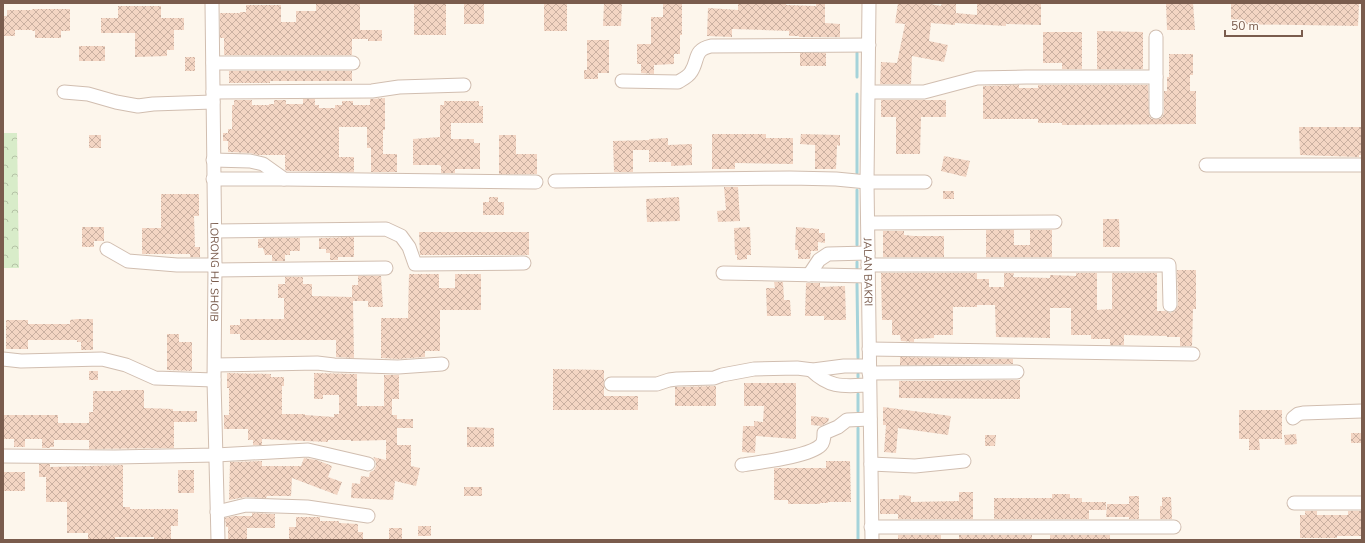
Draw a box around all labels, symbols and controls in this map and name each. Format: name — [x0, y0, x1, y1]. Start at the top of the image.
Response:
scale bar — [1225, 12, 1302, 38]
text: 50 m — [1231, 18, 1259, 34]
street label: LORONG HJ. SHOIB — [207, 222, 223, 322]
street label: JALAN BAKRI — [860, 236, 876, 306]

